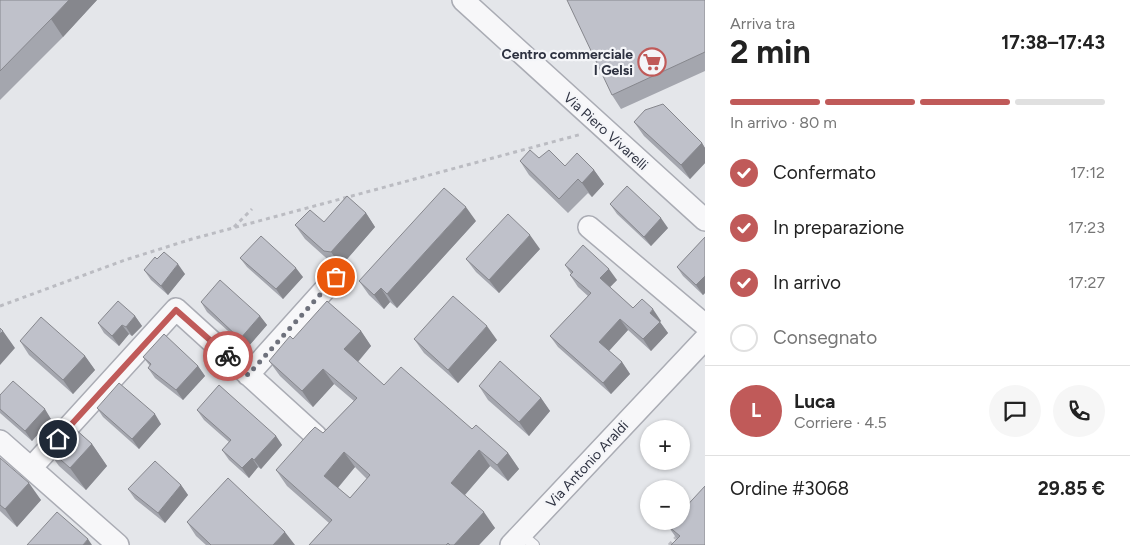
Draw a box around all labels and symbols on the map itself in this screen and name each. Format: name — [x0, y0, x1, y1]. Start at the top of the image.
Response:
place label: Centro commerciale I Gelsi — [502, 46, 633, 79]
supermarket icon: Centro commerciale I Gelsi — [637, 47, 667, 77]
street label: Via Piero Vivarelli — [560, 89, 651, 174]
pin — [315, 256, 357, 298]
courier — [203, 331, 253, 381]
street label: Via Antonio Araldi — [543, 417, 632, 511]
pin — [37, 418, 79, 460]

